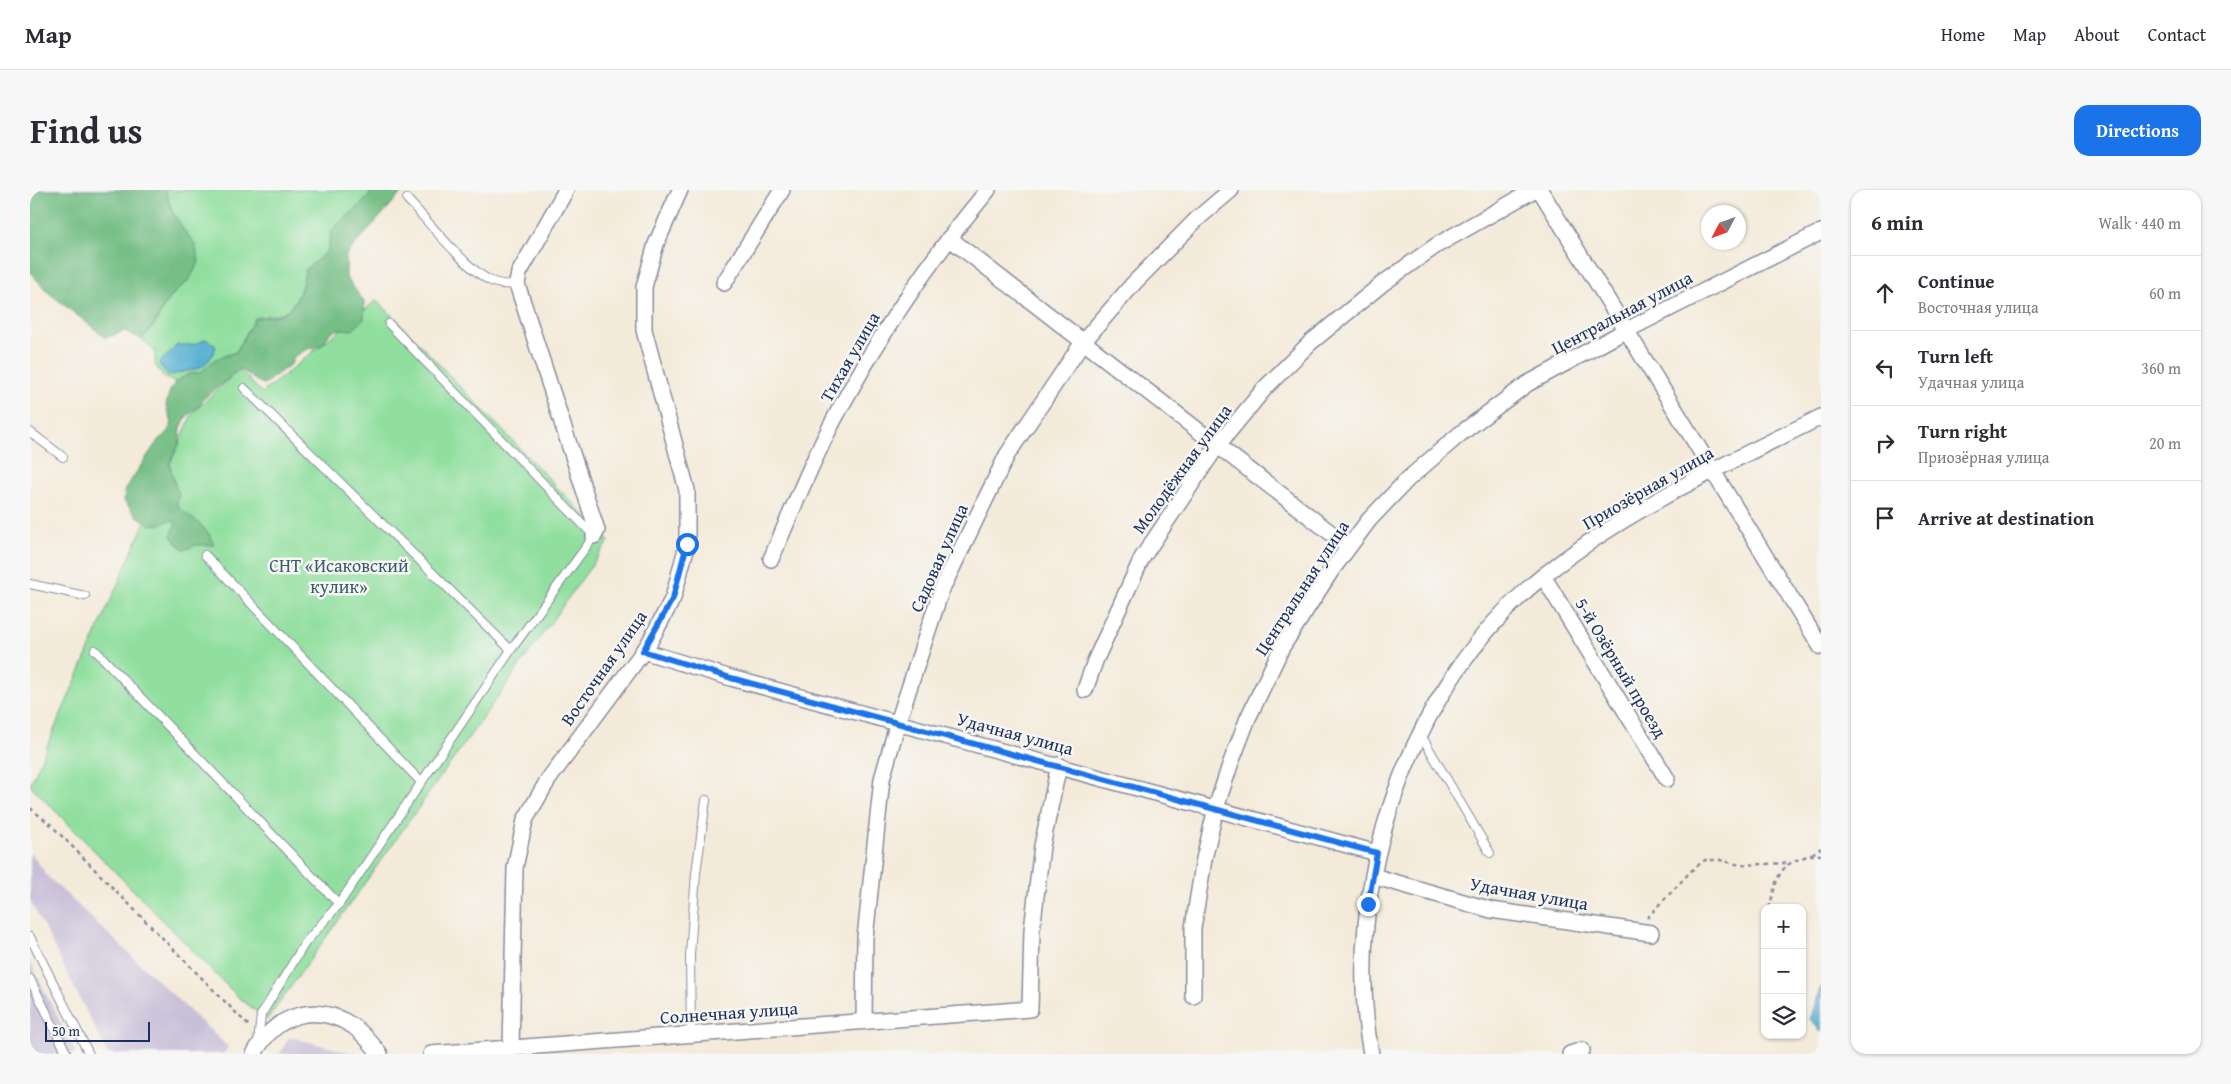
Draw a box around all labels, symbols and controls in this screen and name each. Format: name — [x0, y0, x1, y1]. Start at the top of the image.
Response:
text: Map — [25, 17, 72, 52]
text: Home — [1941, 21, 1985, 48]
text: Map — [2013, 21, 2046, 48]
text: About — [2074, 21, 2120, 48]
text: Contact — [2148, 21, 2206, 48]
text: Find us — [30, 105, 143, 156]
button: Directions — [2074, 105, 2201, 156]
north arrow — [1701, 205, 1746, 250]
text: 6 min — [1871, 207, 1923, 238]
text: Walk · 440 m — [2098, 211, 2181, 235]
street label: Центральная улица — [1546, 264, 1698, 361]
text: Continue — [1918, 267, 1995, 295]
icon: ahead — [1871, 279, 1899, 307]
text: 60 m — [2149, 281, 2181, 305]
text: Восточная улица — [1918, 295, 2039, 319]
street label: Тихая улица — [813, 306, 887, 407]
text: Turn left — [1918, 342, 1993, 370]
icon: left — [1871, 354, 1899, 382]
text: 360 m — [2141, 356, 2181, 380]
text: Удачная улица — [1918, 370, 2024, 394]
street label: Молодёжная улица — [1125, 398, 1238, 539]
text: Turn right — [1918, 417, 2007, 445]
icon: right — [1871, 429, 1899, 457]
text: 20 m — [2149, 431, 2181, 455]
street label: Приозёрная улица — [1577, 439, 1719, 536]
text: Приозёрная улица — [1918, 445, 2049, 469]
street label: Садовая улица — [903, 499, 975, 616]
icon: arrive — [1871, 504, 1899, 532]
text: Arrive at destination — [1918, 504, 2094, 532]
street label: Центральная улица — [1248, 514, 1356, 661]
route start — [676, 533, 699, 556]
park label: СНТ «Исаковский кулик» — [269, 552, 409, 600]
street label: 5-й Озёрный проезд — [1569, 593, 1674, 743]
street label: Восточная улица — [554, 604, 654, 731]
street label: Удачная улица — [954, 705, 1077, 762]
street label: Удачная улица — [1468, 870, 1591, 917]
route end — [1357, 893, 1380, 916]
map controls — [1761, 904, 1806, 1039]
button: + — [1761, 904, 1806, 949]
button: − — [1761, 949, 1806, 994]
street label: Солнечная улица — [659, 994, 799, 1031]
button: layers — [1761, 994, 1806, 1039]
scale bar — [45, 1019, 150, 1042]
text: 50 m — [52, 1021, 80, 1041]

